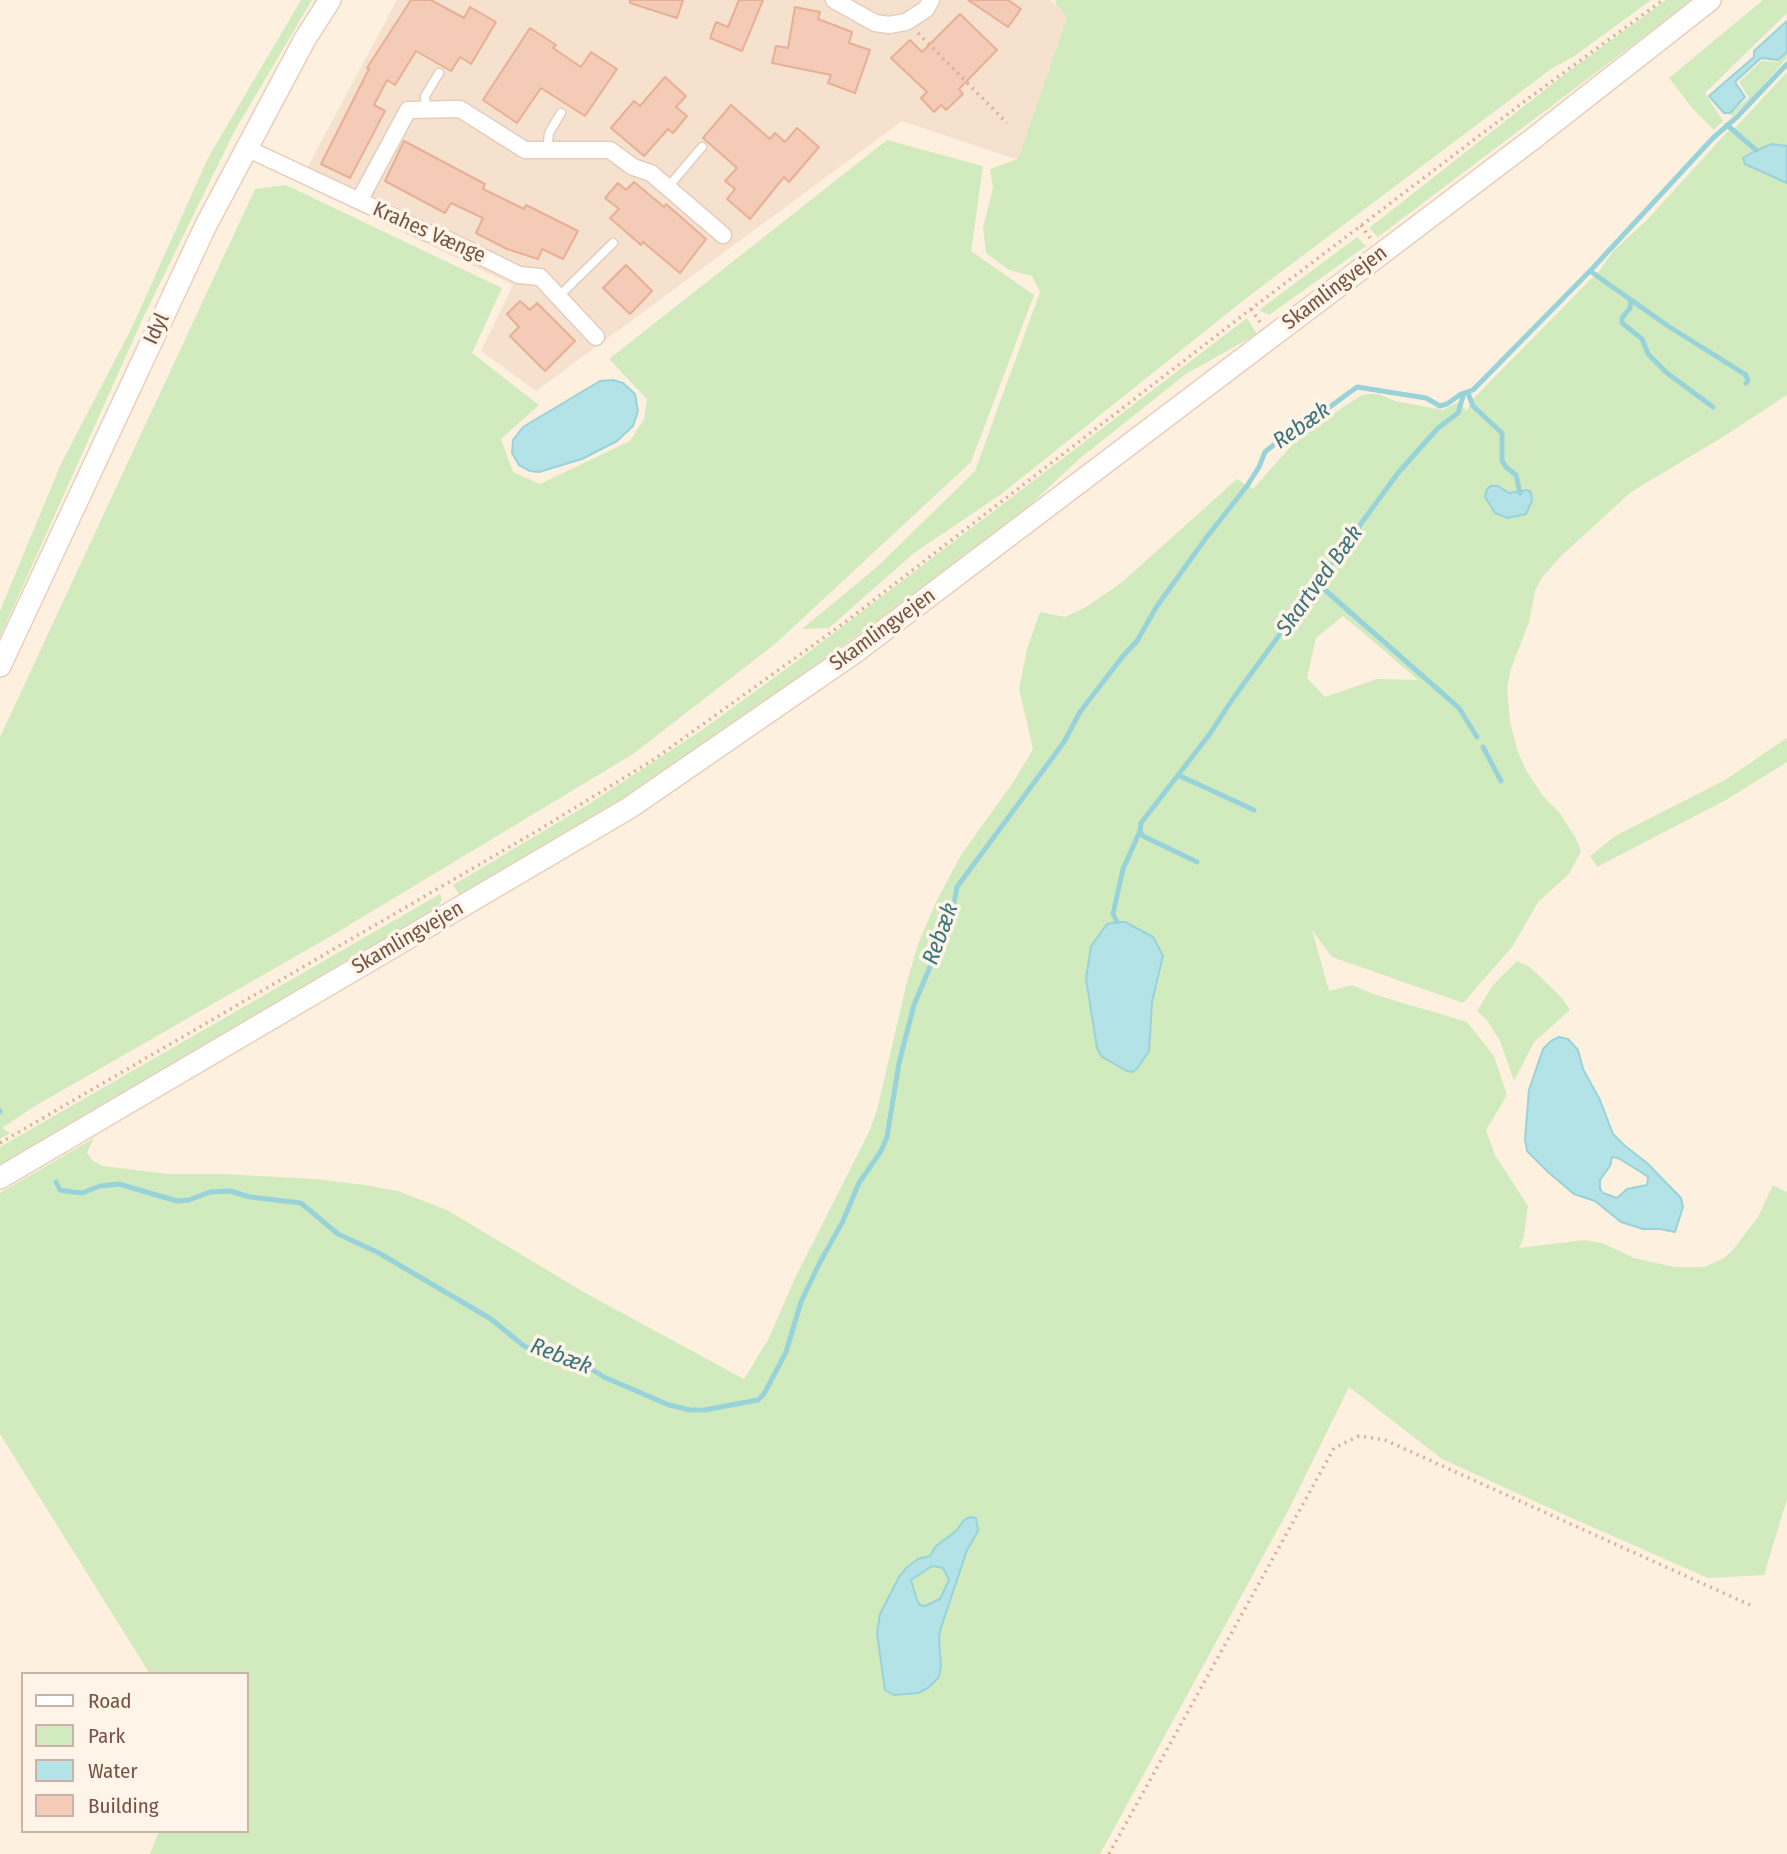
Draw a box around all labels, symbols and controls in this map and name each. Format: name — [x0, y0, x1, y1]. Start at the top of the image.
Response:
street label: Krahes Vænge — [369, 197, 489, 269]
street label: Skamlingvejen — [1278, 240, 1392, 336]
street label: Idyl — [139, 309, 175, 349]
water label: Rebæk — [1268, 396, 1336, 456]
water label: Skartved Bæk — [1271, 520, 1369, 642]
street label: Skamlingvejen — [825, 583, 941, 677]
street label: Skamlingvejen — [348, 896, 468, 980]
water label: Rebæk — [917, 899, 965, 969]
water label: Rebæk — [526, 1333, 596, 1381]
legend — [21, 1672, 248, 1833]
text: Road — [88, 1688, 132, 1714]
text: Park — [88, 1723, 125, 1749]
text: Water — [88, 1758, 138, 1784]
text: Building — [88, 1793, 159, 1819]

